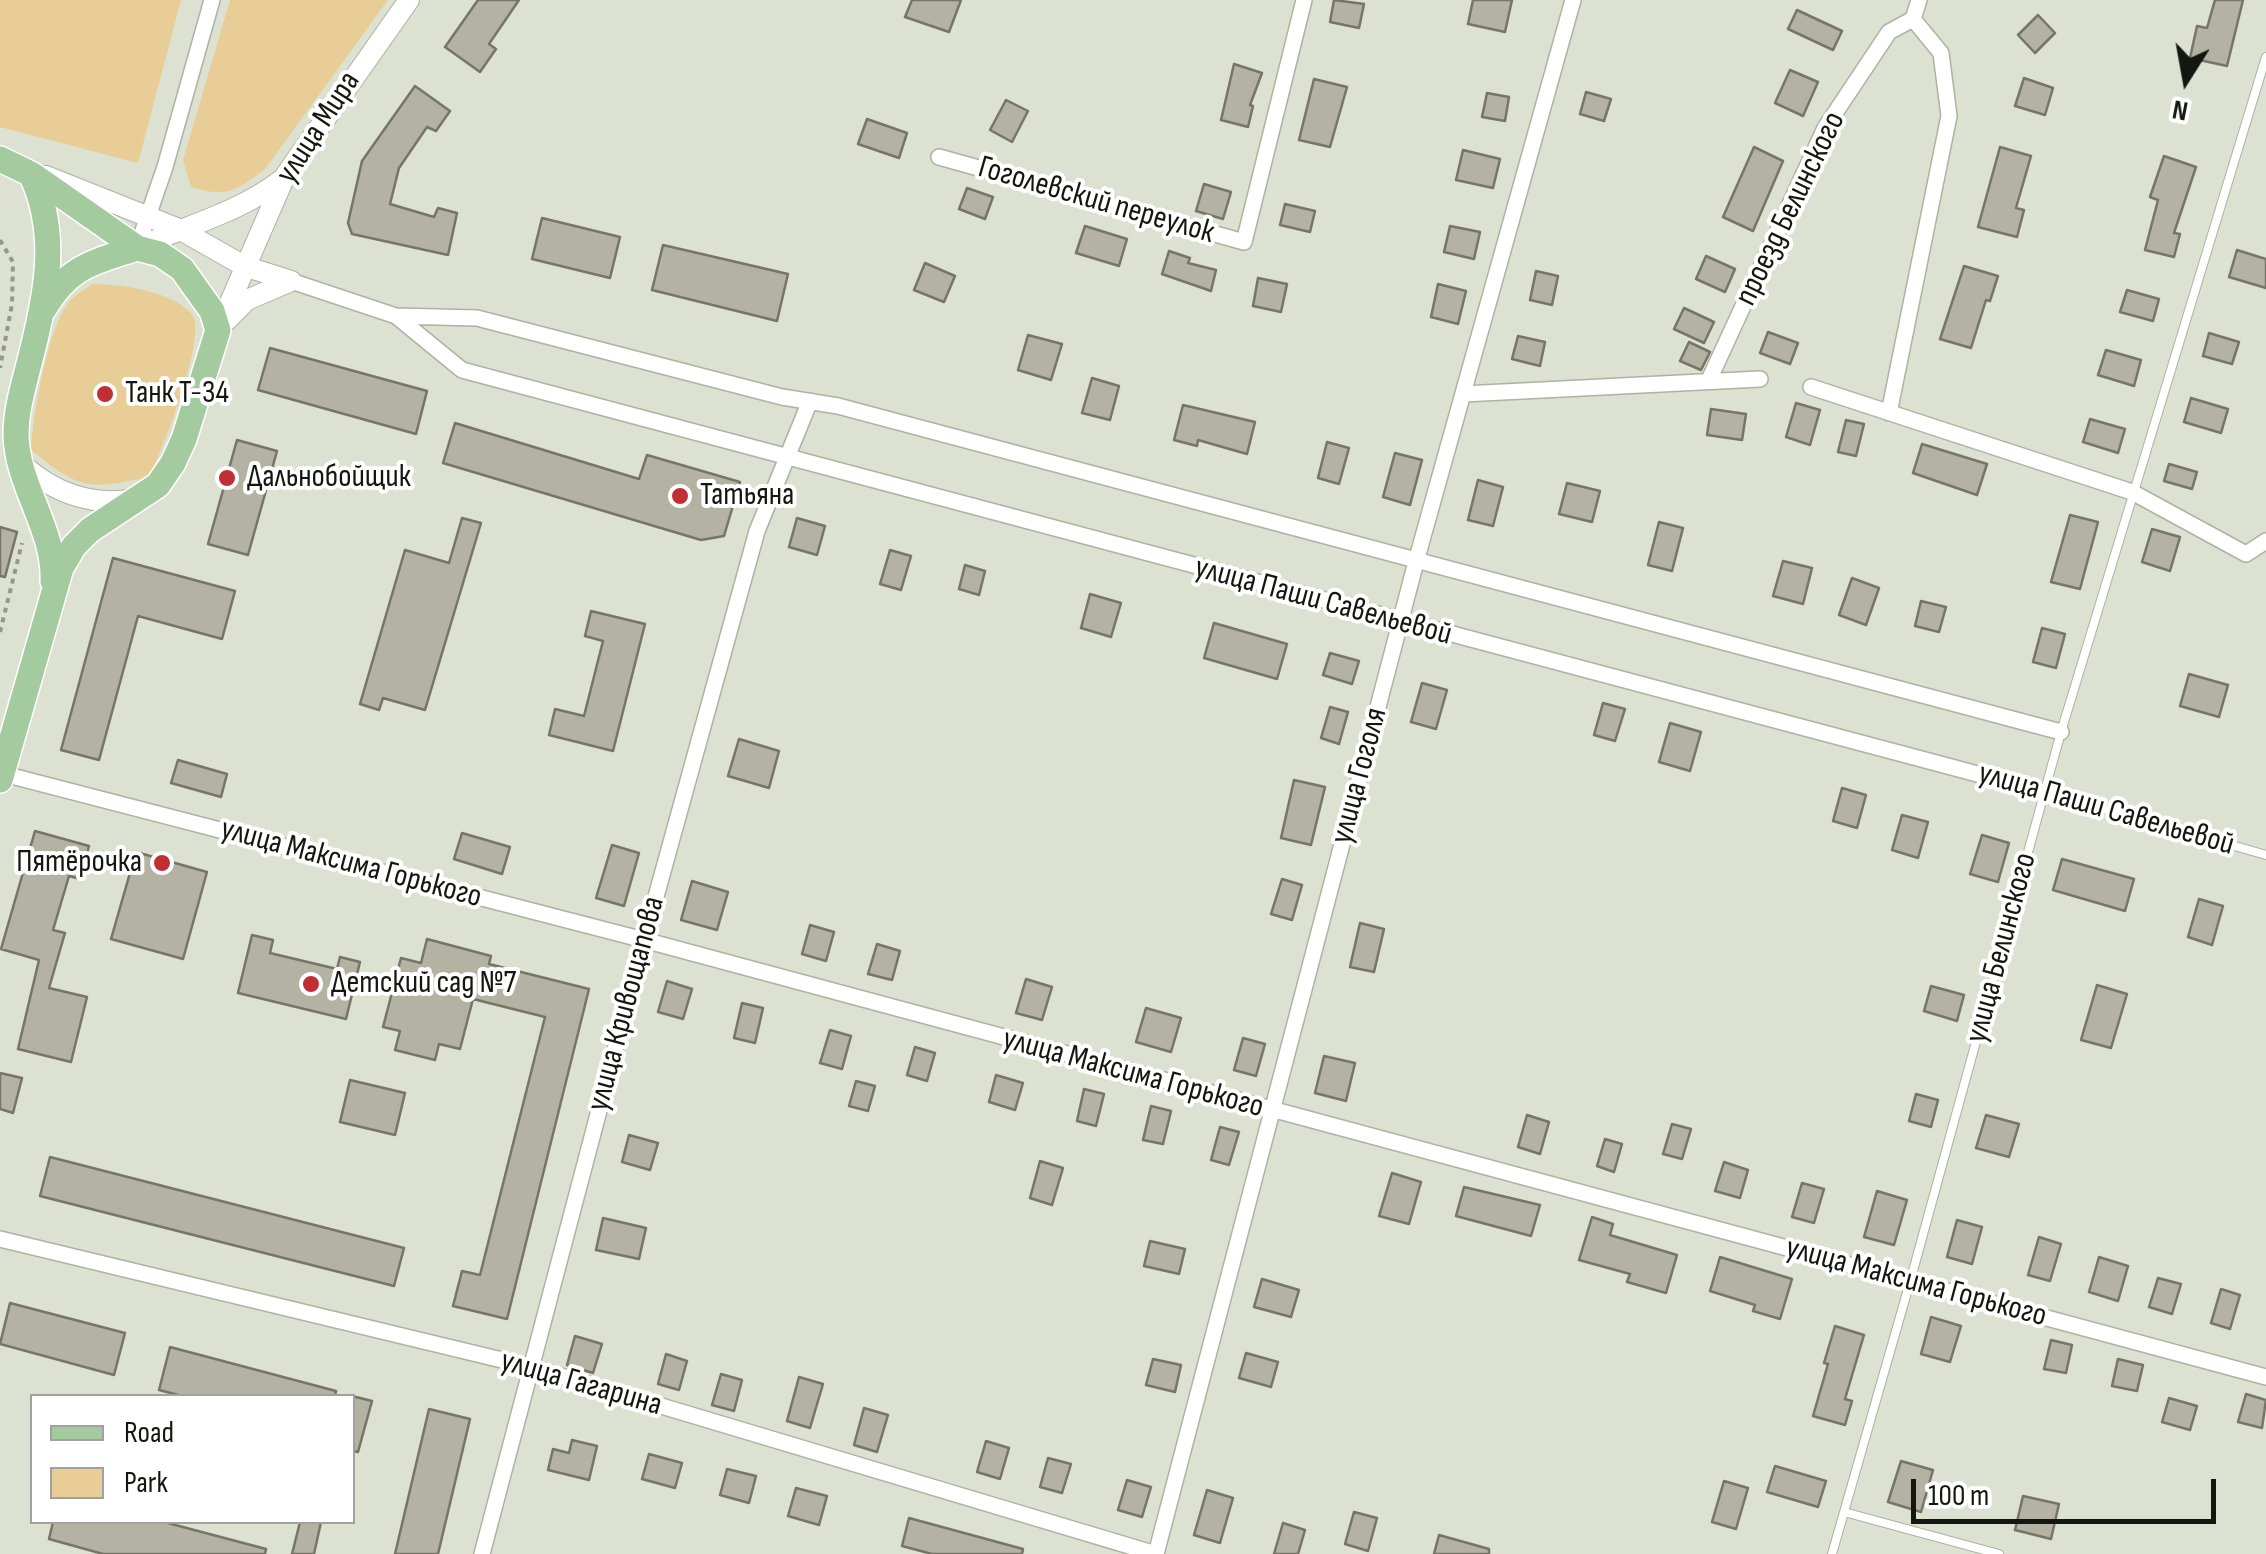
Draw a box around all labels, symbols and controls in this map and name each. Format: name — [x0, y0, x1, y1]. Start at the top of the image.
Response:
north arrow — [2136, 30, 2236, 130]
street label: улица Мира — [269, 65, 369, 191]
text: N — [2170, 92, 2191, 128]
street label: проезд Белинского — [1728, 106, 1854, 312]
street label: Гоголевский переулок — [974, 149, 1218, 253]
place label: Танк Т-34 — [125, 375, 229, 413]
marker: Танк Т-34 — [94, 383, 116, 405]
place label: Дальнобойщик — [247, 459, 411, 497]
marker: Дальнобойщик — [216, 467, 238, 489]
place label: Татьяна — [700, 477, 794, 515]
marker: Татьяна — [669, 485, 691, 507]
street label: улица Паши Савельевой — [1190, 549, 1456, 655]
street label: улица Гоголя — [1323, 704, 1397, 848]
street label: улица Паши Савельевой — [1974, 755, 2238, 865]
street label: улица Максима Горького — [216, 811, 486, 917]
place label: Пятёрочка — [16, 844, 142, 882]
street label: улица Белинского — [1958, 849, 2046, 1047]
marker: Пятёрочка — [151, 852, 173, 874]
street label: улица Кривощапова — [580, 893, 674, 1115]
place label: Детский сад №7 — [331, 965, 516, 1003]
marker: Детский сад №7 — [300, 973, 322, 995]
street label: улица Максима Горького — [998, 1021, 1268, 1127]
street label: улица Максима Горького — [1781, 1230, 2051, 1336]
street label: улица Гагарина — [496, 1343, 666, 1425]
legend — [30, 1394, 355, 1524]
text: Road — [124, 1415, 174, 1451]
scale bar — [1916, 1459, 2221, 1521]
text: Park — [124, 1465, 168, 1501]
text: 100 m — [1928, 1478, 1989, 1514]

